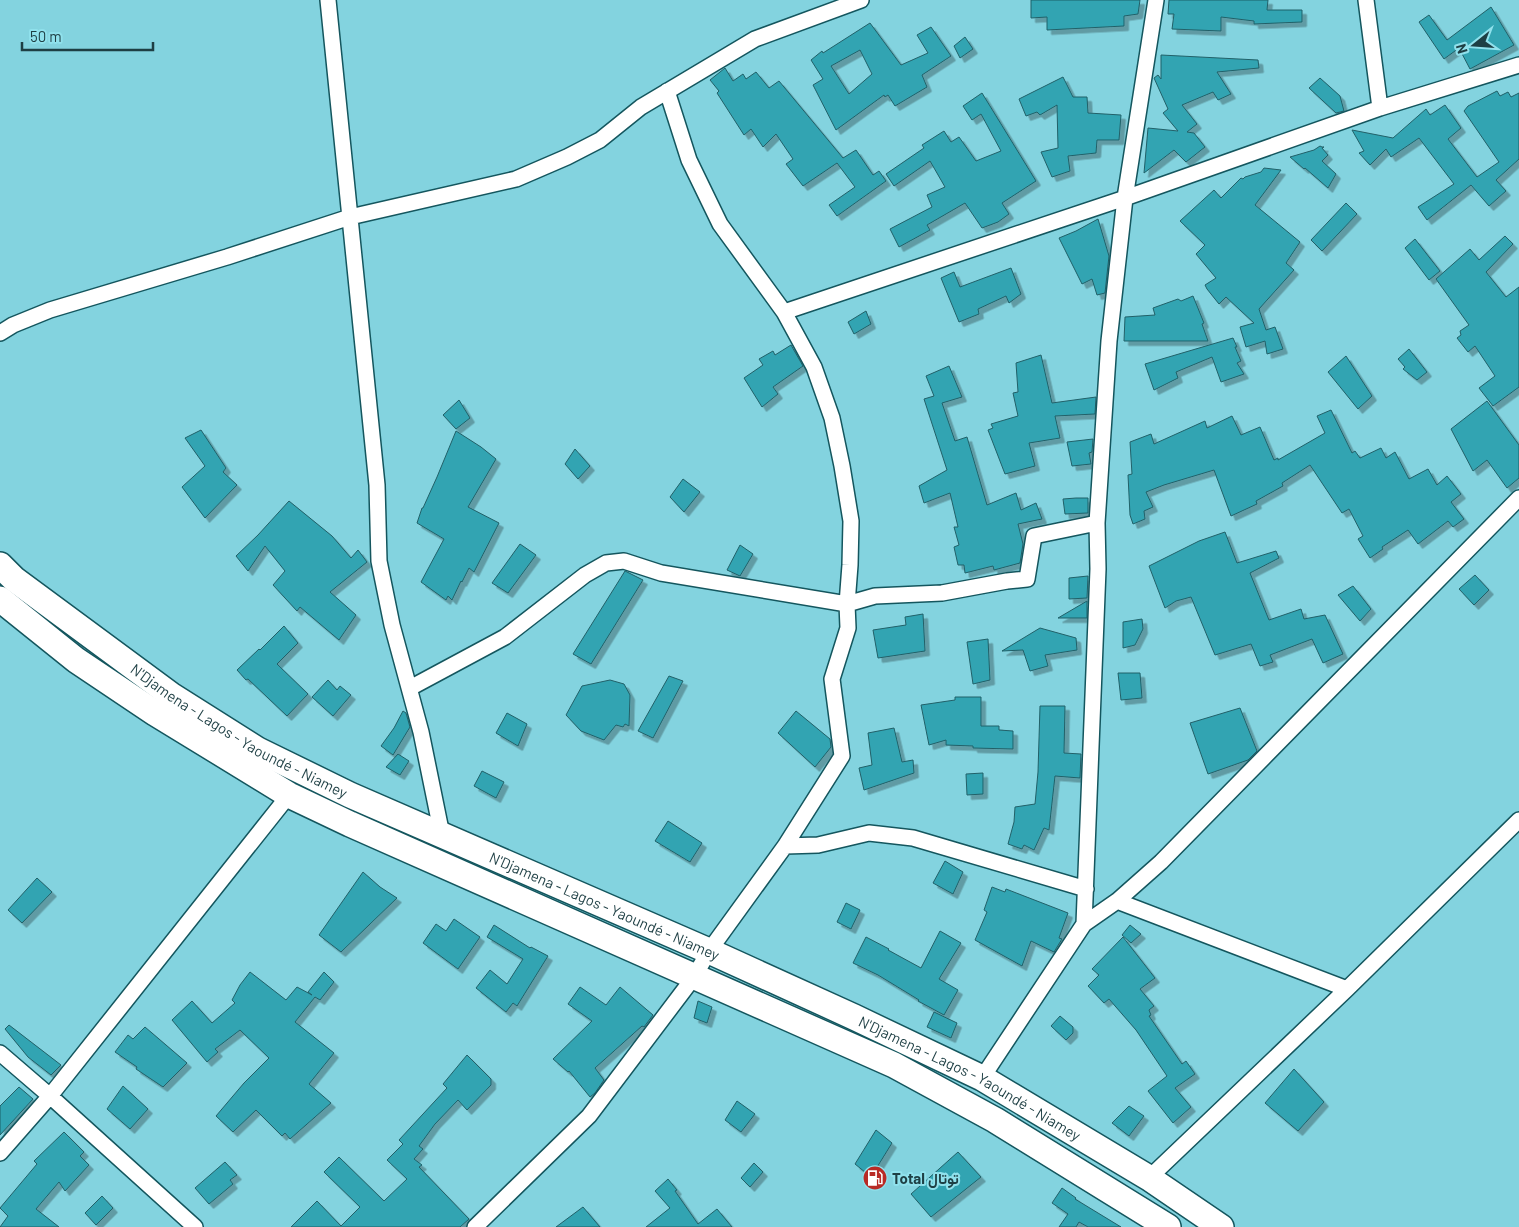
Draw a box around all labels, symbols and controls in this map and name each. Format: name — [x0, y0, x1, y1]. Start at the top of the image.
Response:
scale bar — [22, 20, 154, 52]
north arrow — [1449, 20, 1499, 70]
text: 50 m — [30, 27, 62, 45]
text: N — [1452, 42, 1471, 56]
street label: N'Djamena - Lagos - Yaoundé - Niamey — [127, 660, 351, 801]
street label: N'Djamena - Lagos - Yaoundé - Niamey — [487, 848, 723, 964]
street label: N'Djamena - Lagos - Yaoundé - Niamey — [856, 1012, 1084, 1144]
fuel station icon: Total توتال — [862, 1165, 888, 1191]
place label: Total توتال — [892, 1169, 959, 1188]

